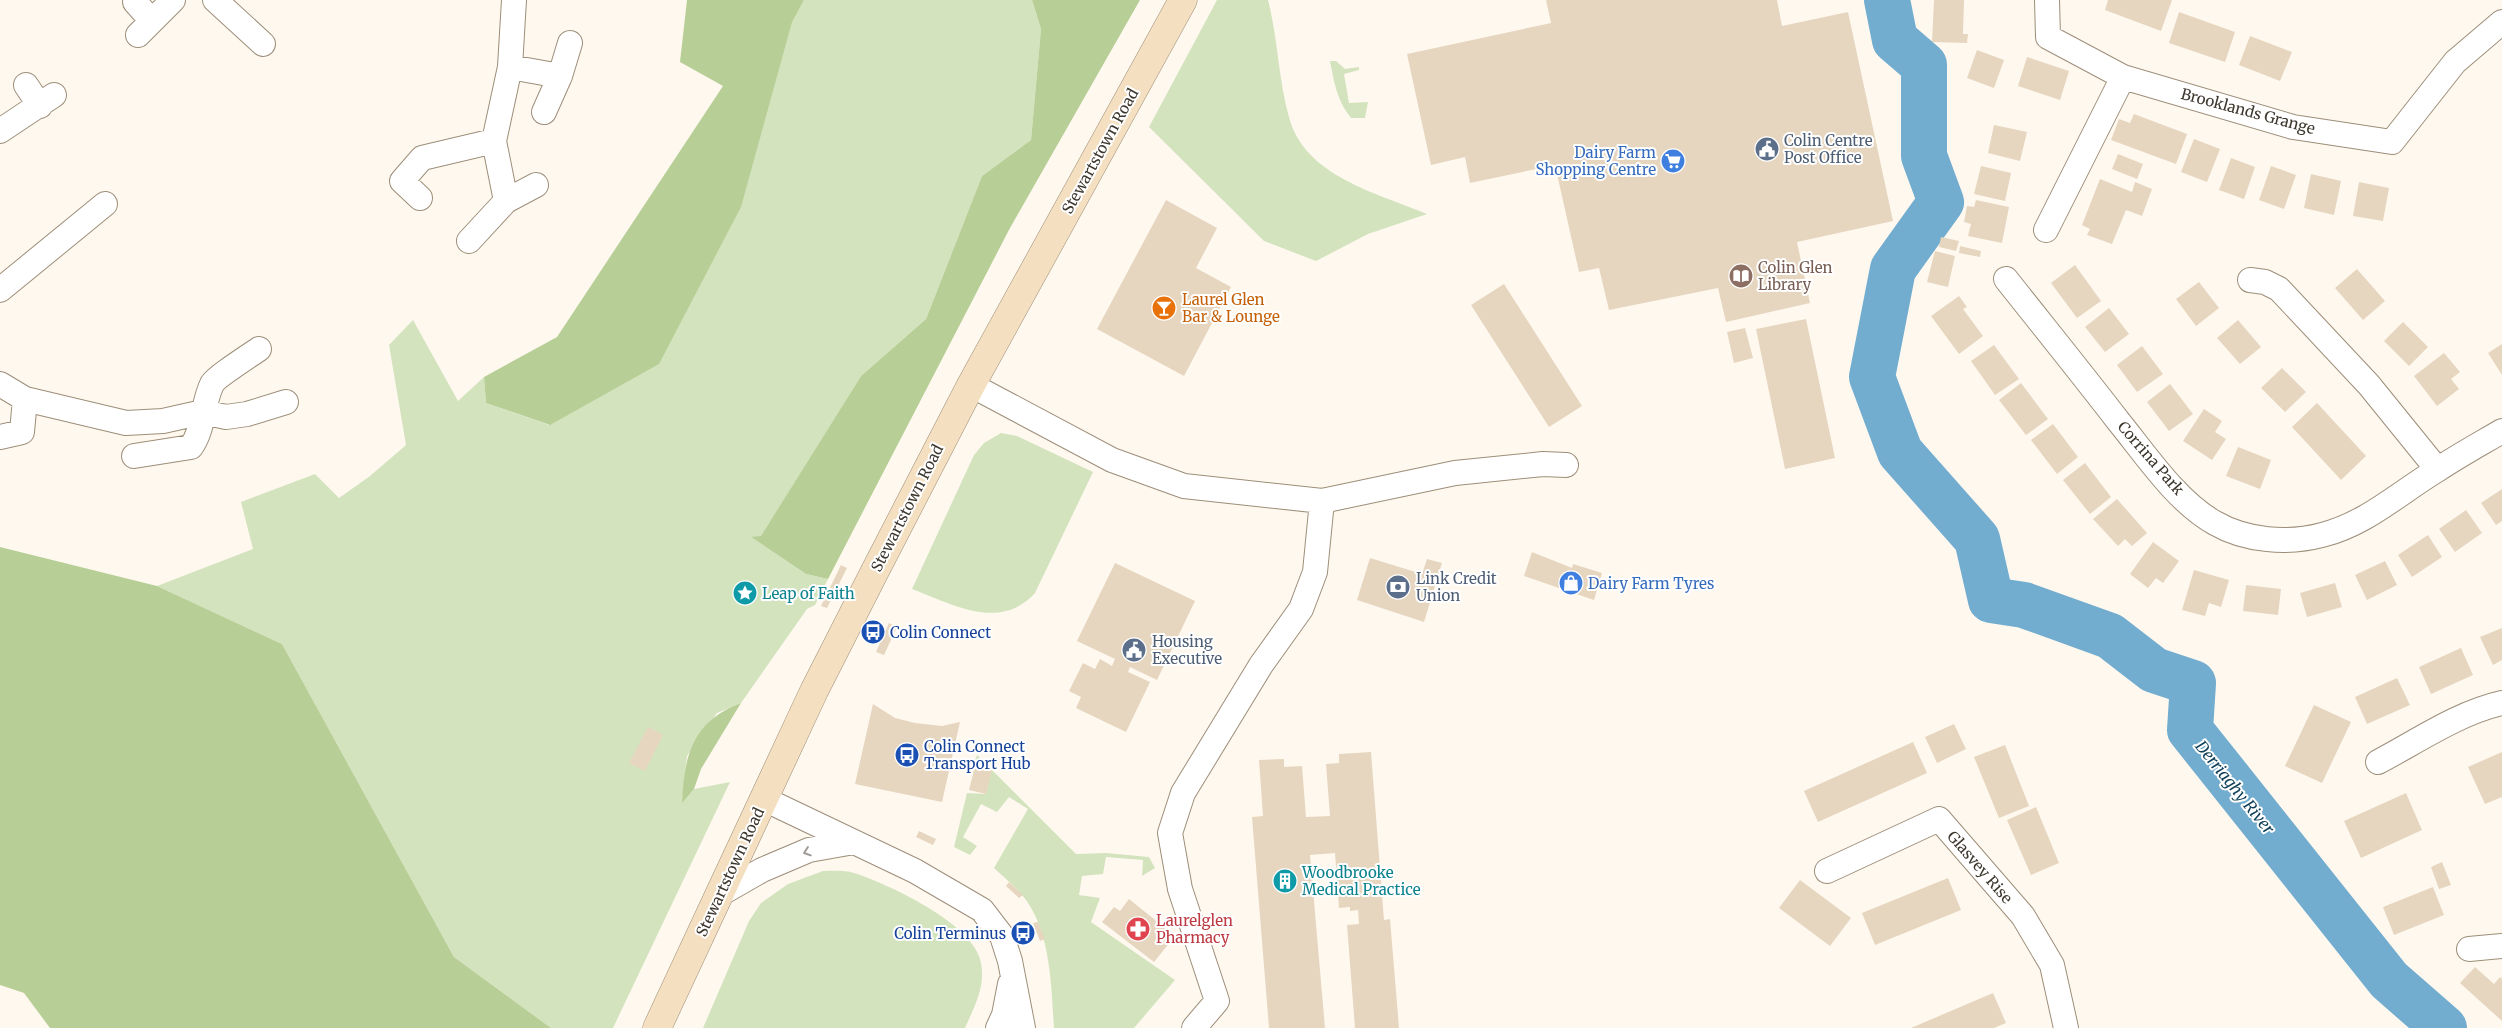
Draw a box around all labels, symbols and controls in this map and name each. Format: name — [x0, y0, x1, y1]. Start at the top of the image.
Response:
street label: Brooklands Grange — [2179, 84, 2317, 138]
street label: Stewartstown Road — [1058, 85, 1142, 217]
place label: Colin Centre Post Office — [1784, 131, 1873, 167]
public building icon: Colin Centre Post Office — [1754, 136, 1780, 162]
place label: Dairy Farm Shopping Centre — [1536, 143, 1656, 179]
supermarket icon: Dairy Farm Shopping Centre — [1660, 148, 1686, 174]
place label: Colin Glen Library — [1758, 258, 1833, 294]
library icon: Colin Glen Library — [1728, 263, 1754, 289]
place label: Laurel Glen Bar & Lounge — [1182, 290, 1280, 326]
bar icon: Laurel Glen Bar & Lounge — [1151, 295, 1177, 321]
street label: Corrina Park — [2114, 417, 2189, 499]
street label: Stewartstown Road — [867, 441, 947, 575]
place label: Link Credit Union — [1416, 569, 1497, 605]
shop icon: Dairy Farm Tyres — [1558, 570, 1584, 596]
bank icon: Link Credit Union — [1385, 574, 1411, 600]
place label: Dairy Farm Tyres — [1588, 574, 1714, 593]
place icon: Leap of Faith — [732, 580, 758, 606]
place label: Leap of Faith — [762, 584, 855, 603]
bus stop icon: Colin Connect — [860, 619, 886, 645]
place label: Colin Connect — [890, 623, 991, 642]
place label: Housing Executive — [1152, 632, 1222, 668]
public building icon: Housing Executive — [1121, 637, 1147, 663]
water label: Derriaghy River — [2191, 736, 2279, 838]
place label: Colin Connect Transport Hub — [924, 737, 1031, 773]
bus stop icon: Colin Connect Transport Hub — [894, 742, 920, 768]
street label: Stewartstown Road — [692, 804, 768, 940]
street label: Glasvey Rise — [1943, 827, 2017, 907]
one-way arrow — [803, 846, 812, 856]
place label: Woodbrooke Medical Practice — [1301, 863, 1421, 899]
building icon: Woodbrooke Medical Practice — [1272, 868, 1298, 894]
place label: Laurelglen Pharmacy — [1156, 911, 1233, 947]
pharmacy icon: Laurelglen Pharmacy — [1125, 916, 1151, 942]
bus stop icon: Colin Terminus — [1010, 920, 1036, 946]
place label: Colin Terminus — [894, 924, 1006, 943]

